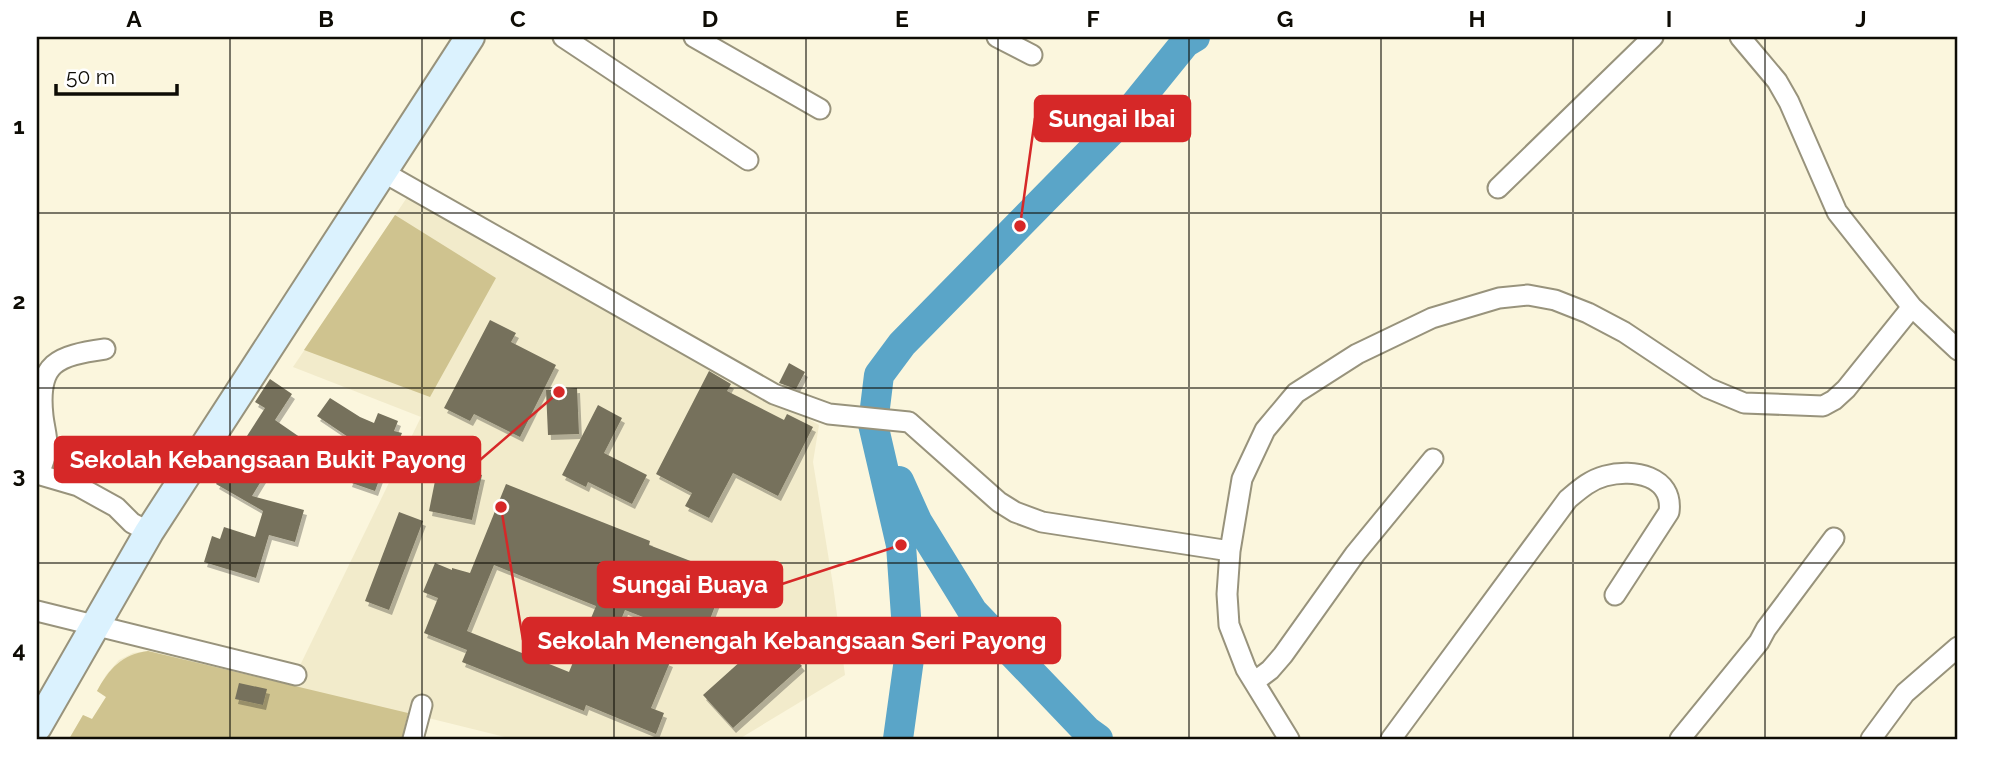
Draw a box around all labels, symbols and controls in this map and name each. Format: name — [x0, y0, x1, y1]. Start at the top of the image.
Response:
text: A — [126, 5, 142, 32]
text: B — [318, 5, 334, 32]
text: C — [510, 5, 526, 32]
text: D — [702, 5, 718, 32]
text: E — [895, 5, 909, 32]
text: F — [1086, 5, 1100, 32]
text: G — [1277, 5, 1293, 32]
text: H — [1468, 5, 1486, 32]
text: I — [1666, 5, 1672, 32]
text: J — [1855, 5, 1867, 32]
scale bar — [56, 52, 177, 96]
text: 50 m — [66, 64, 115, 89]
callout: Sungai Ibai — [1035, 96, 1190, 141]
text: Sungai Ibai — [1049, 104, 1175, 133]
text: 1 — [13, 112, 25, 139]
text: 2 — [13, 287, 25, 314]
callout: Sekolah Kebangsaan Bukit Payong — [55, 437, 480, 482]
text: Sekolah Kebangsaan Bukit Payong — [70, 445, 466, 474]
text: 3 — [13, 461, 25, 488]
callout: Sungai Buaya — [598, 562, 782, 607]
text: Sungai Buaya — [612, 570, 768, 599]
callout: Sekolah Menengah Kebangsaan Seri Payong — [523, 618, 1060, 663]
text: Sekolah Menengah Kebangsaan Seri Payong — [538, 626, 1046, 655]
text: 4 — [12, 636, 26, 663]

